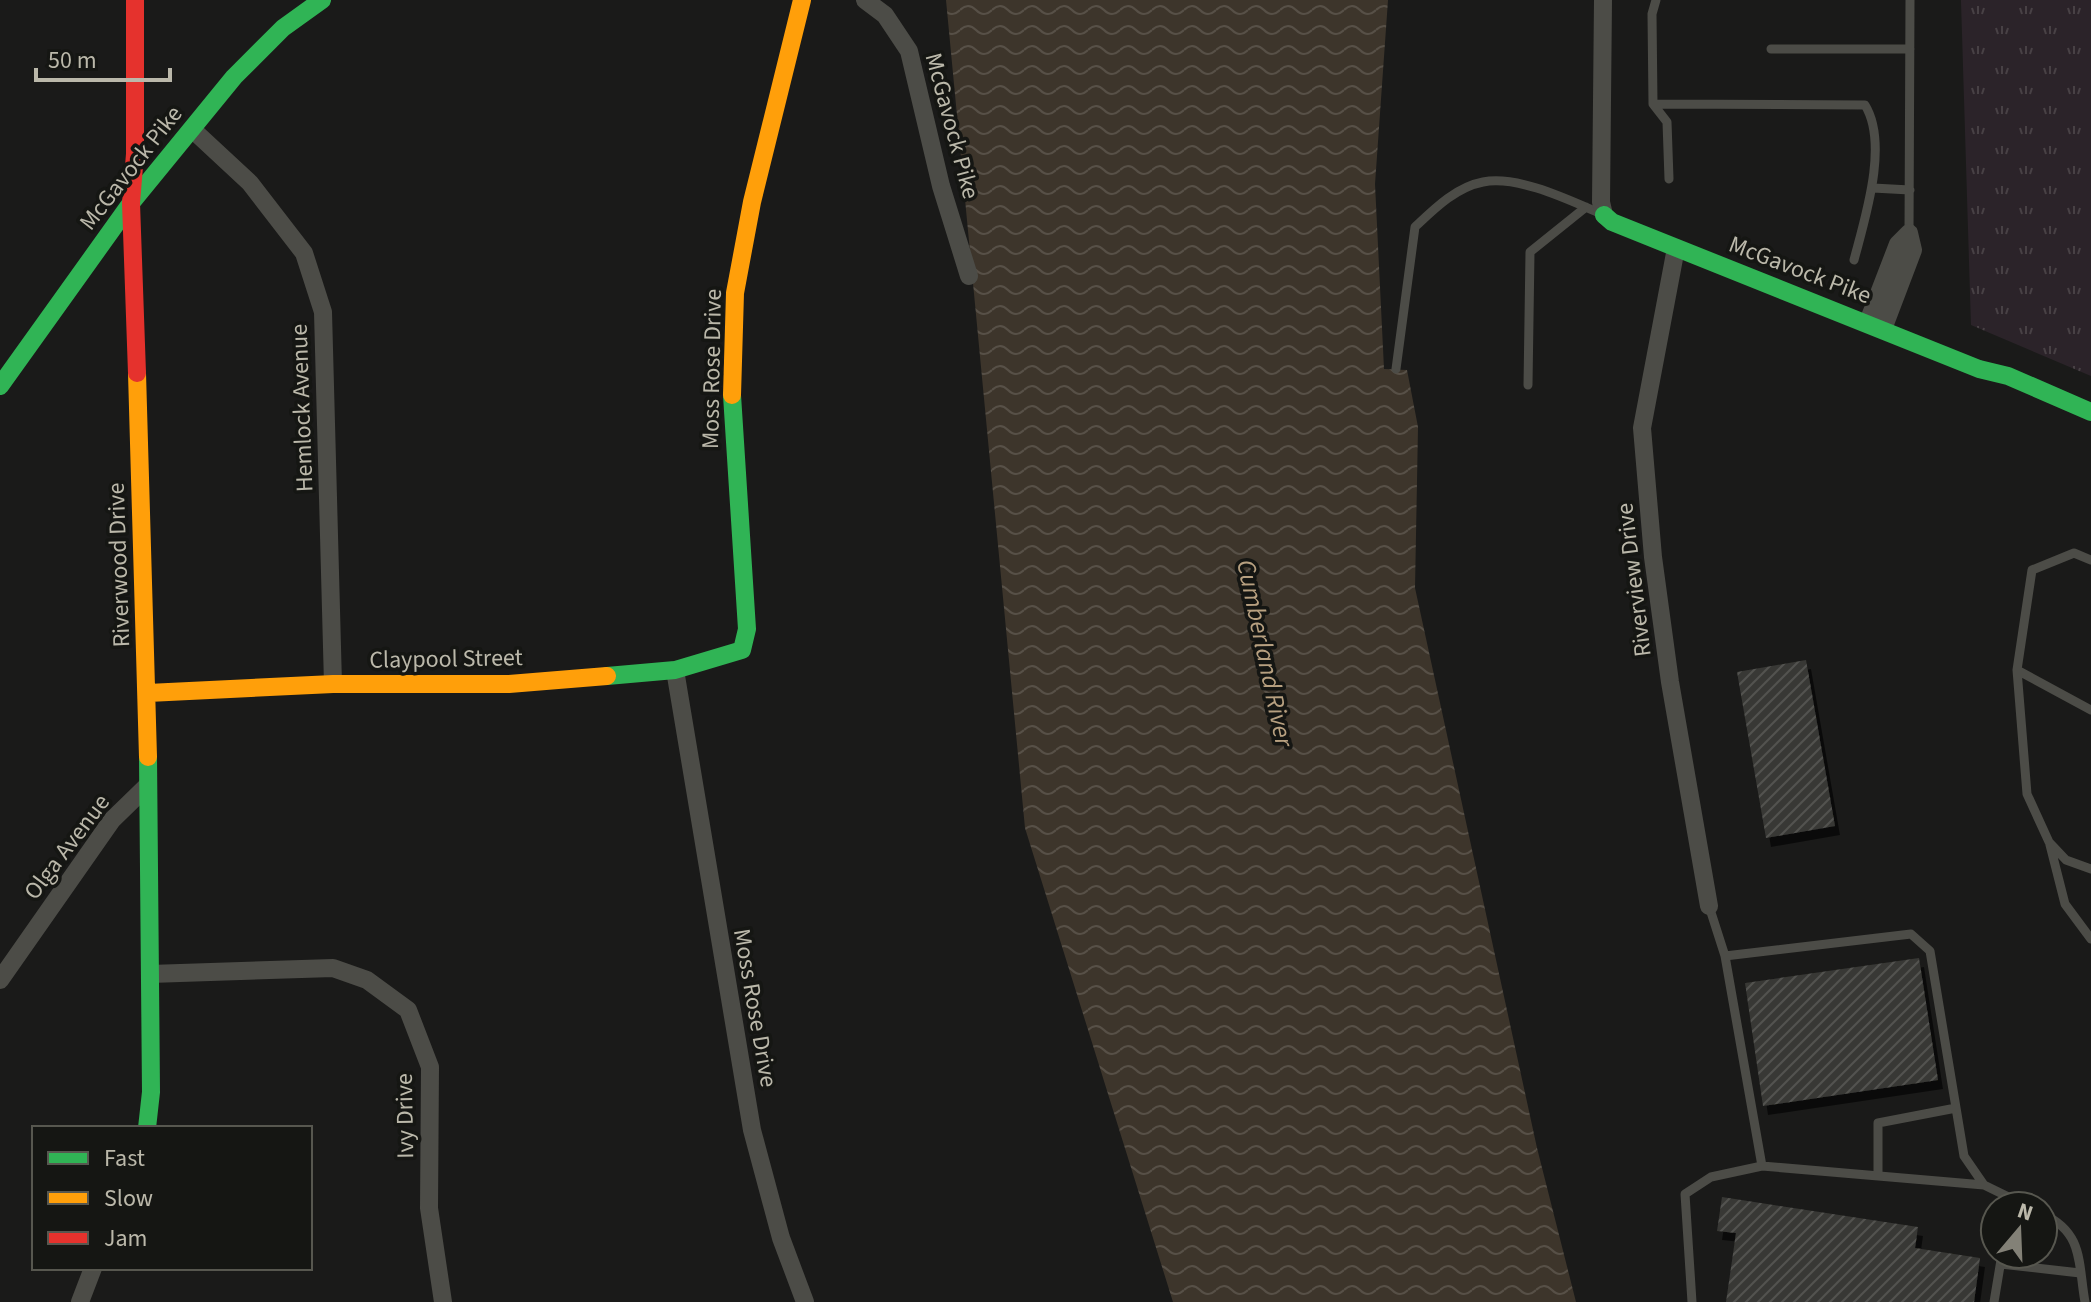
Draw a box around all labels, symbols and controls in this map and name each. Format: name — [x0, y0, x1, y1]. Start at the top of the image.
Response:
scale bar — [36, 32, 170, 82]
text: 50 m — [48, 43, 97, 78]
street label: McGavock Pike — [916, 49, 988, 203]
street label: McGavock Pike — [71, 98, 191, 238]
street label: McGavock Pike — [1724, 227, 1876, 313]
street label: Moss Rose Drive — [693, 288, 731, 450]
street label: Hemlock Avenue — [282, 323, 322, 493]
street label: Riverwood Drive — [99, 482, 139, 648]
street label: Riverview Drive — [1607, 501, 1661, 659]
water label: Cumberland River — [1227, 556, 1303, 751]
street label: Claypool Street — [369, 640, 523, 678]
street label: Olga Avenue — [16, 787, 118, 907]
street label: Moss Rose Drive — [724, 926, 786, 1090]
street label: Ivy Drive — [387, 1073, 423, 1159]
legend — [32, 1126, 312, 1270]
text: Fast — [104, 1141, 145, 1176]
text: Slow — [104, 1181, 153, 1216]
north arrow — [1979, 1190, 2059, 1270]
text: N — [2013, 1195, 2037, 1230]
text: Jam — [104, 1221, 148, 1256]

